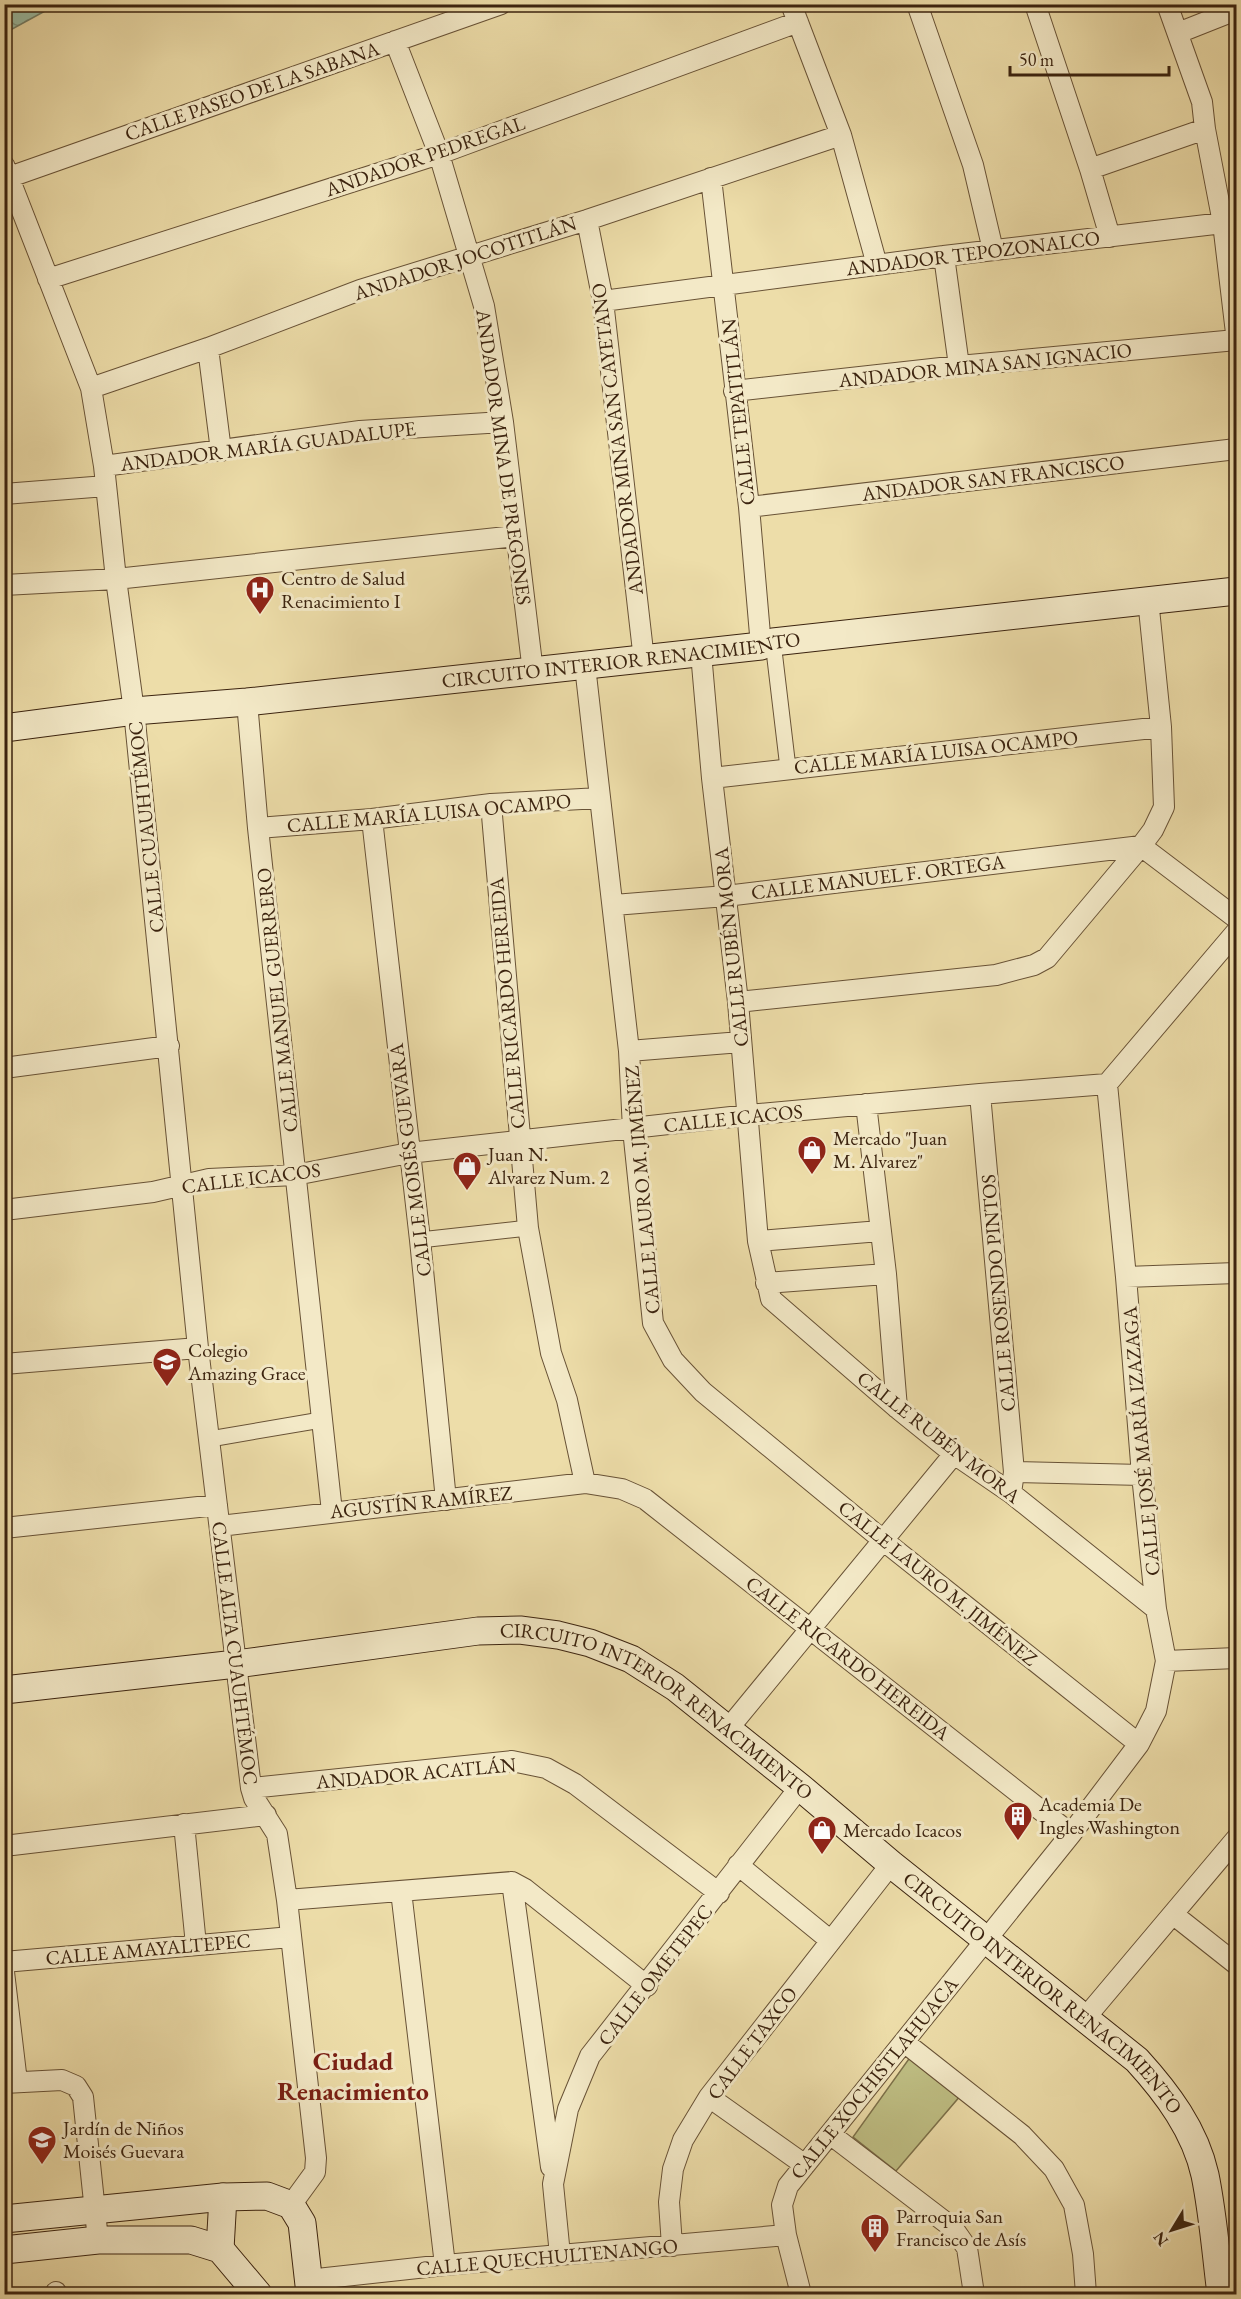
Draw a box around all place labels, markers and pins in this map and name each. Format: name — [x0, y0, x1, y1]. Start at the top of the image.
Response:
place label: Centro de Salud Renacimiento I — [281, 565, 406, 614]
hospital icon: Centro de Salud Renacimiento I — [244, 574, 276, 616]
place label: Mercado "Juan M. Alvarez" — [833, 1125, 948, 1174]
shop icon: Mercado "Juan M. Alvarez" — [796, 1134, 828, 1176]
place label: Juan N. Alvarez Num. 2 — [486, 1141, 610, 1190]
shop icon: Juan N. Alvarez Num. 2 — [451, 1150, 483, 1192]
place label: Colegio Amazing Grace — [187, 1337, 306, 1386]
school or university icon: Colegio Amazing Grace — [151, 1346, 183, 1388]
place label: Academia De Ingles Washington — [1038, 1791, 1181, 1840]
building icon: Academia De Ingles Washington — [1002, 1800, 1034, 1842]
shop icon: Mercado Icacos — [806, 1814, 838, 1856]
place label: Mercado Icacos — [843, 1817, 962, 1843]
place label: Jardín de Niños Moisés Guevara — [61, 2115, 184, 2164]
school or university icon: Jardín de Niños Moisés Guevara — [26, 2124, 58, 2166]
place label: Parroquia San Francisco de Asís — [896, 2203, 1026, 2252]
building icon: Parroquia San Francisco de Asís — [859, 2212, 891, 2254]

